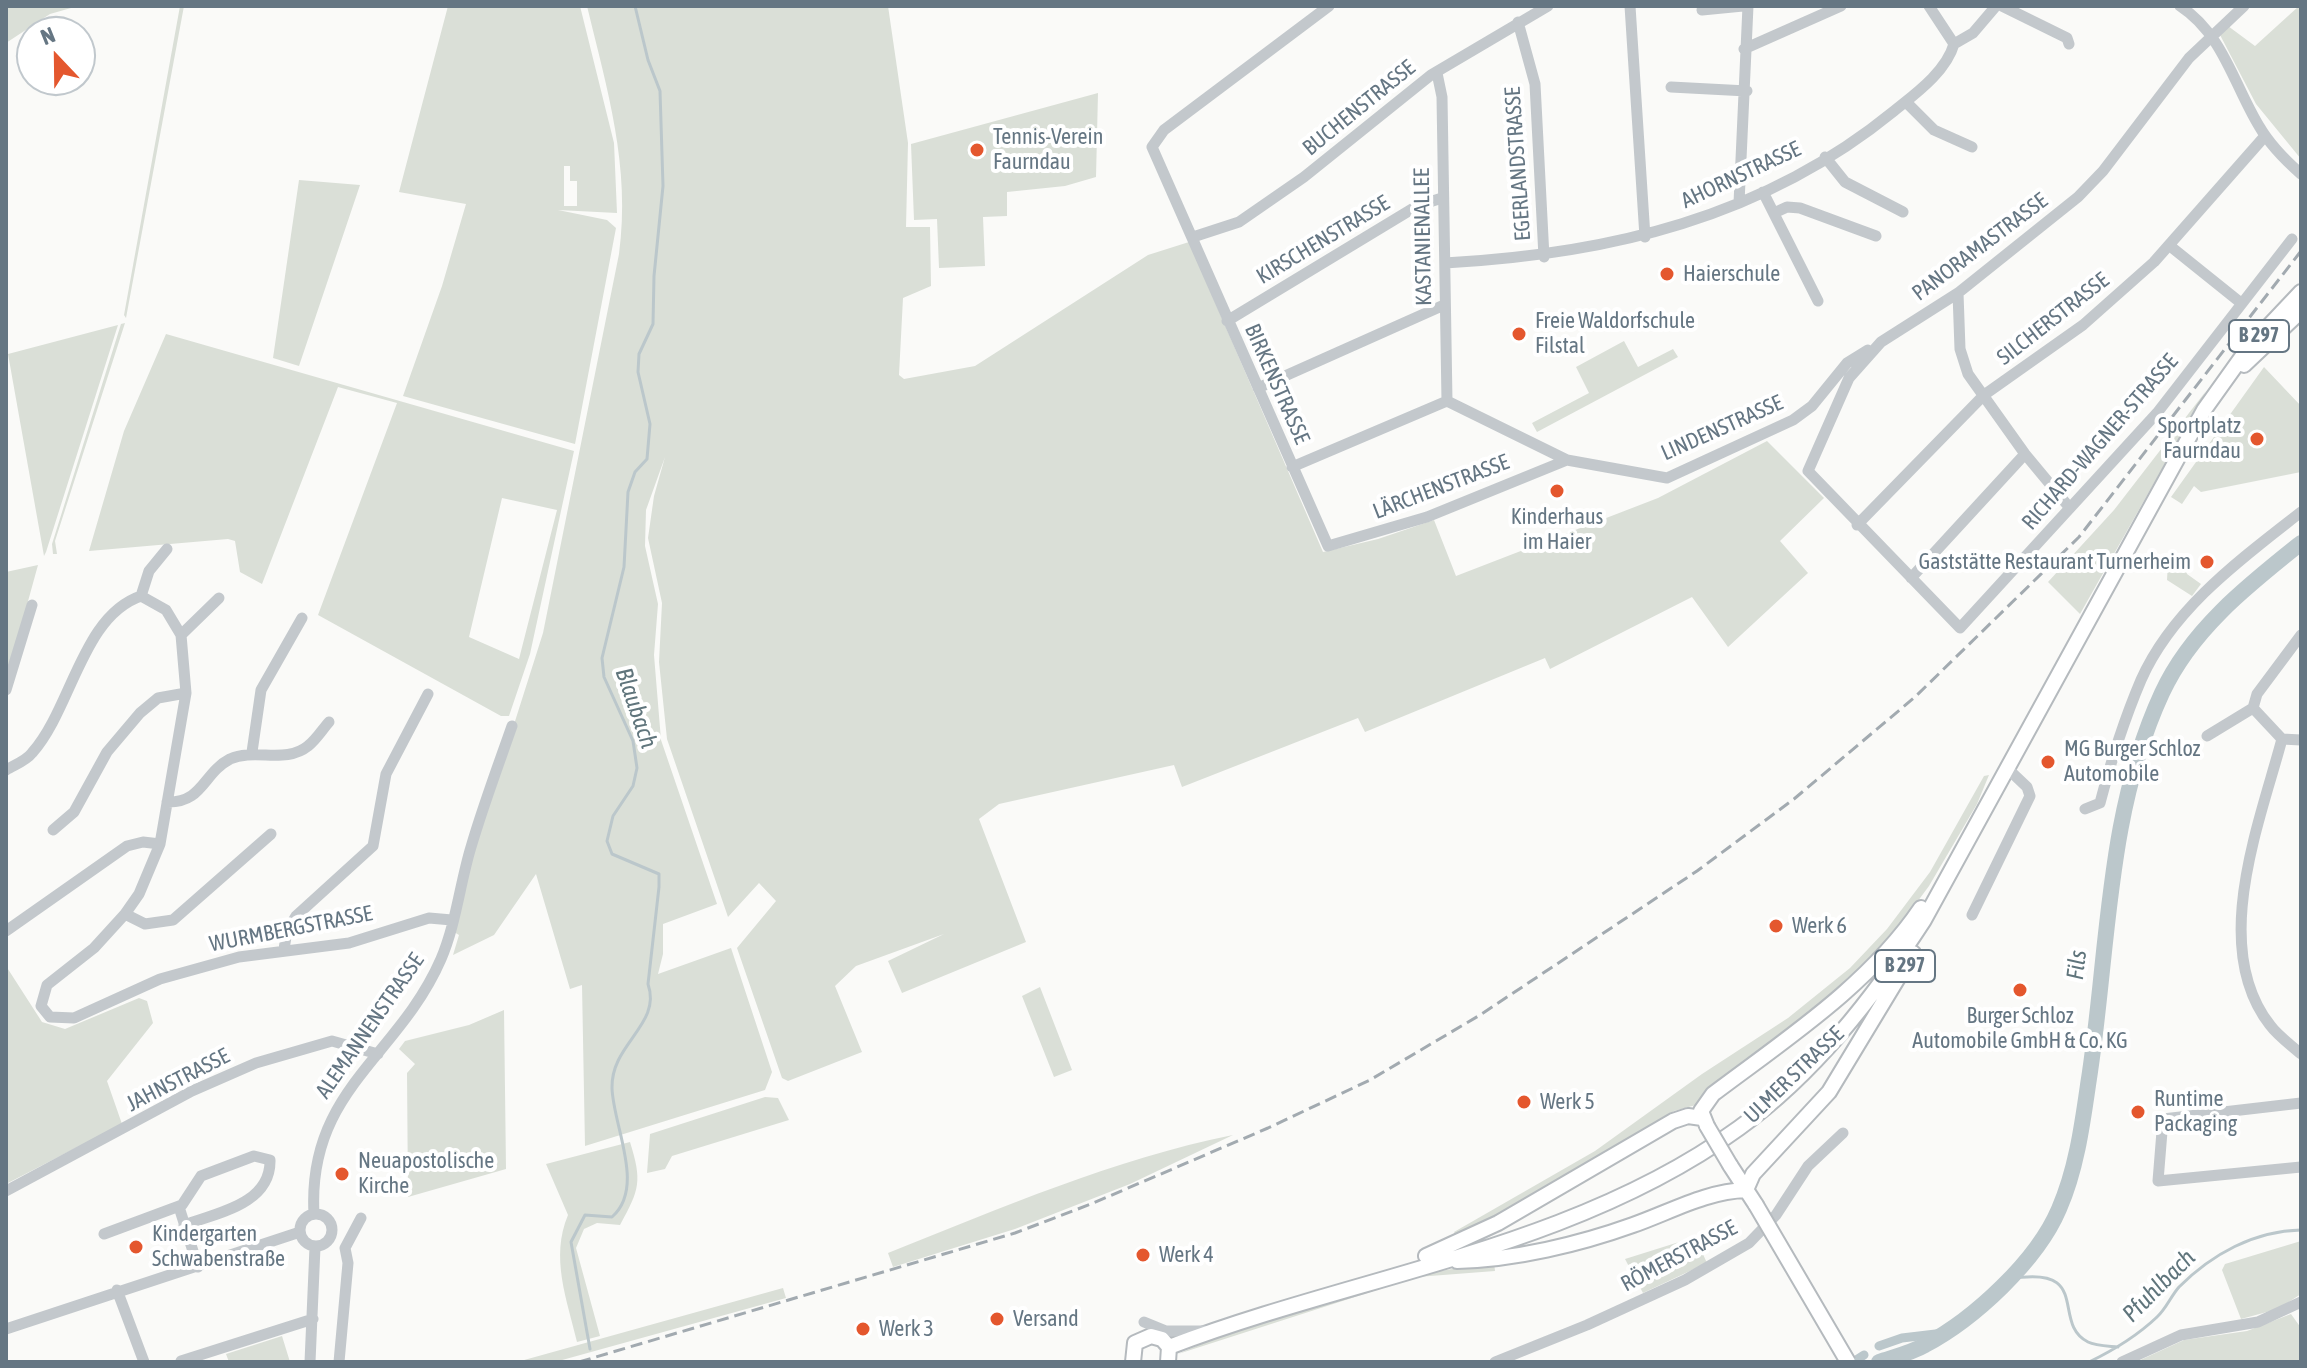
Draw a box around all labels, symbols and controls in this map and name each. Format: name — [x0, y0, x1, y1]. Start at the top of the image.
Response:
north arrow — [16, 16, 96, 96]
text: N — [37, 21, 59, 50]
street label: BUCHENSTRASSE — [1297, 55, 1421, 161]
street label: EGERLANDSTRASSE — [1499, 86, 1537, 242]
place label: Tennis-Verein Faurndau — [993, 124, 1103, 176]
street label: AHORNSTRASSE — [1677, 136, 1805, 214]
marker: Tennis-Verein Faurndau — [968, 141, 986, 159]
street label: KASTANIENALLEE — [1409, 168, 1437, 306]
street label: PANORAMASTRASSE — [1907, 188, 2053, 306]
street label: KIRSCHENSTRASSE — [1252, 190, 1394, 290]
place label: Haierschule — [1683, 261, 1780, 287]
marker: Haierschule — [1658, 265, 1676, 283]
street label: SILCHERSTRASSE — [1992, 267, 2114, 371]
place label: Freie Waldorfschule Filstal — [1535, 308, 1695, 360]
street label: BIRKENSTRASSE — [1239, 320, 1315, 448]
road number: B 297 — [2229, 320, 2289, 352]
marker: Freie Waldorfschule Filstal — [1510, 325, 1528, 343]
street label: RICHARD-WAGNER-STRASSE — [2016, 349, 2184, 535]
street label: LINDENSTRASSE — [1657, 389, 1787, 467]
place label: Sportplatz Faurndau — [2158, 413, 2241, 464]
marker: Sportplatz Faurndau — [2248, 430, 2266, 448]
street label: LÄRCHENSTRASSE — [1369, 449, 1513, 525]
marker: Kinderhaus im Haier — [1548, 482, 1566, 500]
place label: Kinderhaus im Haier — [1511, 504, 1603, 556]
place label: Gaststätte Restaurant Turnerheim — [1919, 549, 2191, 575]
marker: Gaststätte Restaurant Turnerheim — [2198, 553, 2216, 571]
water label: Blaubach — [609, 664, 663, 752]
place label: MG Burger Schloz Automobile — [2064, 736, 2201, 788]
marker: MG Burger Schloz Automobile — [2039, 753, 2057, 771]
street label: WURMBERGSTRASSE — [207, 900, 375, 958]
place label: Werk 6 — [1792, 913, 1847, 939]
marker: Werk 6 — [1767, 917, 1785, 935]
street label: ALEMANNENSTRASSE — [310, 948, 430, 1104]
water label: Fils — [2061, 948, 2093, 982]
road number: B 297 — [1875, 950, 1935, 982]
marker: Burger Schloz Automobile GmbH & Co. KG — [2011, 981, 2029, 999]
place label: Burger Schloz Automobile GmbH & Co. KG — [1912, 1003, 2128, 1054]
street label: ULMER STRASSE — [1739, 1021, 1849, 1129]
street label: JAHNSTRASSE — [122, 1043, 234, 1117]
place label: Runtime Packaging — [2154, 1086, 2237, 1138]
place label: Werk 5 — [1540, 1089, 1595, 1115]
marker: Werk 5 — [1515, 1093, 1533, 1111]
marker: Runtime Packaging — [2129, 1103, 2147, 1121]
place label: Neuapostolische Kirche — [358, 1148, 494, 1200]
marker: Neuapostolische Kirche — [333, 1165, 351, 1183]
street label: RÖMERSTRASSE — [1617, 1214, 1741, 1298]
place label: Kindergarten Schwabenstraße — [152, 1221, 285, 1272]
marker: Kindergarten Schwabenstraße — [127, 1238, 145, 1256]
place label: Werk 4 — [1159, 1242, 1214, 1268]
water label: Pfuhlbach — [2117, 1244, 2201, 1328]
marker: Werk 4 — [1134, 1246, 1152, 1264]
place label: Versand — [1013, 1306, 1079, 1332]
marker: Versand — [988, 1310, 1006, 1328]
place label: Werk 3 — [879, 1316, 934, 1342]
marker: Werk 3 — [854, 1320, 872, 1338]

